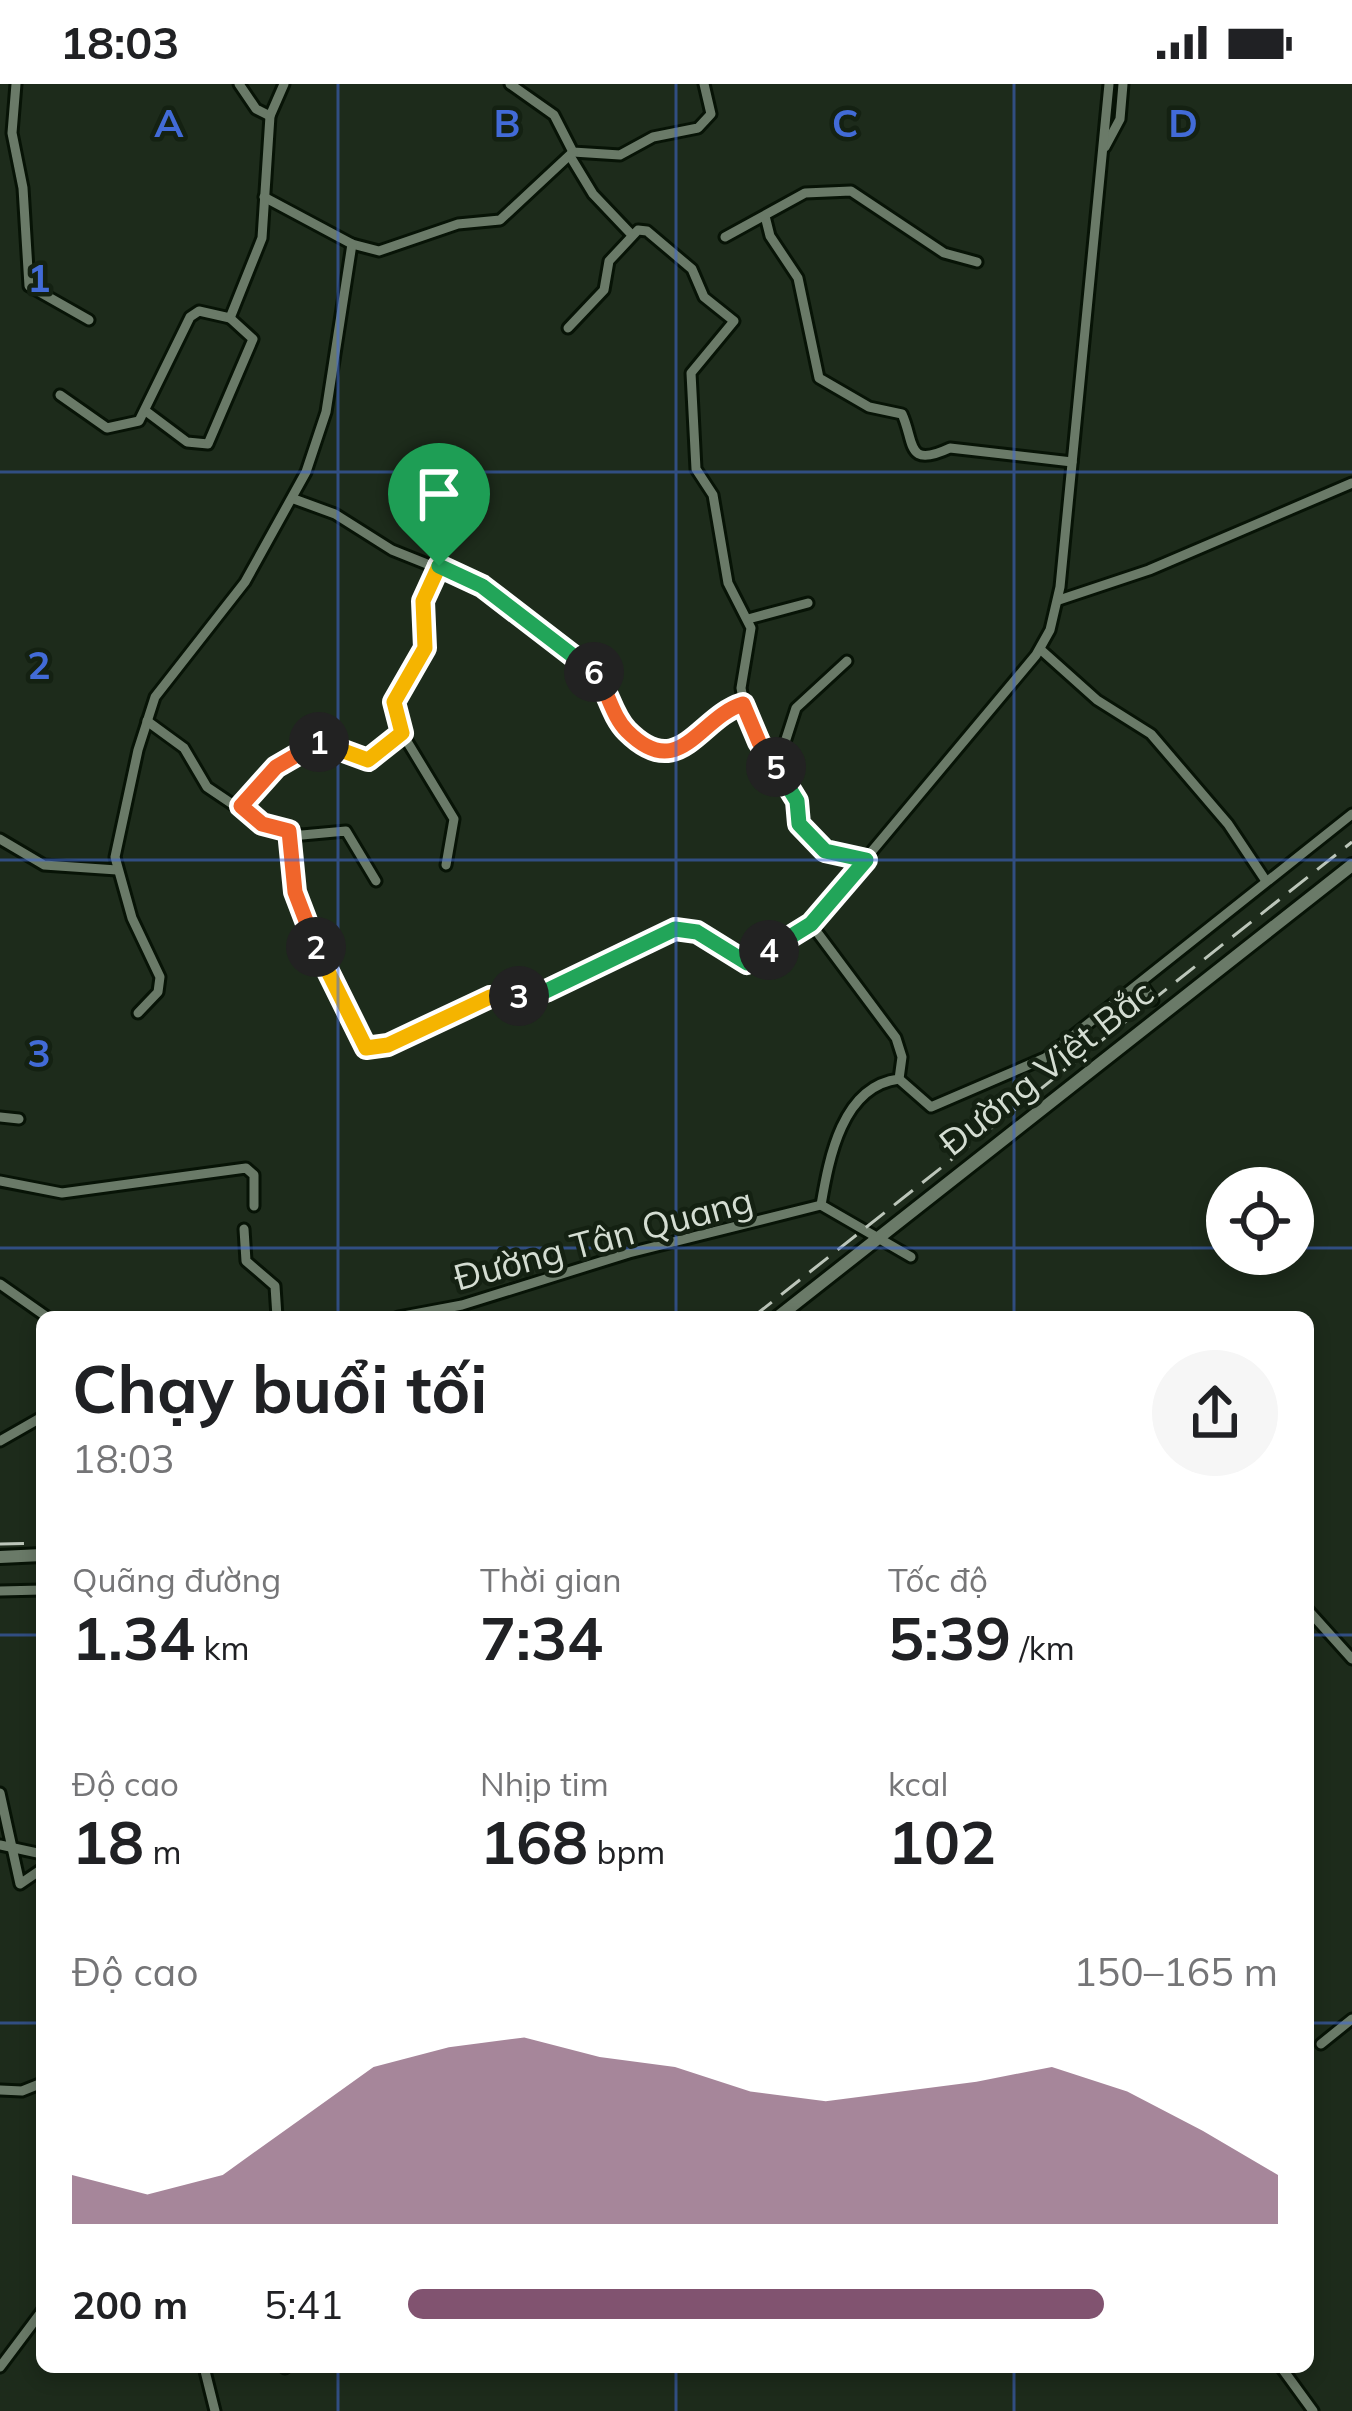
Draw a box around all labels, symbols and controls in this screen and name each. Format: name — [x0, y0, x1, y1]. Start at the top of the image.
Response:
text: 18:03 — [60, 14, 179, 70]
text: A — [154, 98, 184, 147]
text: B — [494, 98, 520, 147]
text: C — [832, 98, 858, 147]
text: D — [1168, 98, 1198, 147]
text: 1 — [27, 253, 51, 302]
pin — [388, 443, 490, 566]
icon: arrive — [406, 461, 472, 527]
text: 2 — [27, 640, 51, 689]
pin: 6 — [564, 642, 624, 702]
text: 6 — [584, 651, 604, 692]
pin: 1 — [289, 712, 349, 772]
text: 1 — [309, 721, 329, 762]
pin: 5 — [746, 737, 806, 797]
text: 5 — [766, 746, 786, 787]
pin: 2 — [286, 917, 346, 977]
pin: 4 — [739, 920, 799, 980]
text: 2 — [306, 926, 326, 967]
text: 4 — [759, 929, 779, 970]
pin: 3 — [489, 966, 549, 1026]
street label: Đường Việt Bắc — [930, 969, 1162, 1165]
text: 3 — [509, 975, 529, 1016]
text: 3 — [27, 1028, 51, 1077]
map controls — [1206, 1167, 1314, 1275]
button: locate — [1206, 1167, 1314, 1275]
street label: Đường Tân Quang — [449, 1177, 757, 1299]
text: Chạy buổi tối — [72, 1347, 487, 1430]
button: share — [1152, 1350, 1278, 1476]
text: 18:03 — [72, 1434, 175, 1483]
text: Quãng đường — [72, 1559, 281, 1600]
text: Thời gian — [480, 1559, 621, 1600]
text: Tốc độ — [888, 1559, 988, 1600]
text: 1.34 — [72, 1600, 195, 1675]
text: 7:34 — [480, 1600, 603, 1675]
text: 5:39 — [888, 1600, 1011, 1675]
text: km — [195, 1627, 249, 1668]
text: /km — [1011, 1627, 1075, 1668]
text: Độ cao — [72, 1763, 179, 1804]
text: Nhịp tim — [480, 1763, 609, 1804]
text: kcal — [888, 1763, 948, 1804]
text: 18 — [72, 1804, 144, 1879]
text: 168 — [480, 1804, 588, 1879]
text: 102 — [888, 1804, 996, 1879]
text: m — [144, 1831, 182, 1872]
text: bpm — [588, 1831, 665, 1872]
text: Độ cao — [72, 1947, 198, 1996]
text: 150–165 m — [1073, 1947, 1278, 1996]
text: 200 m — [72, 2280, 188, 2329]
text: 5:41 — [264, 2280, 343, 2329]

